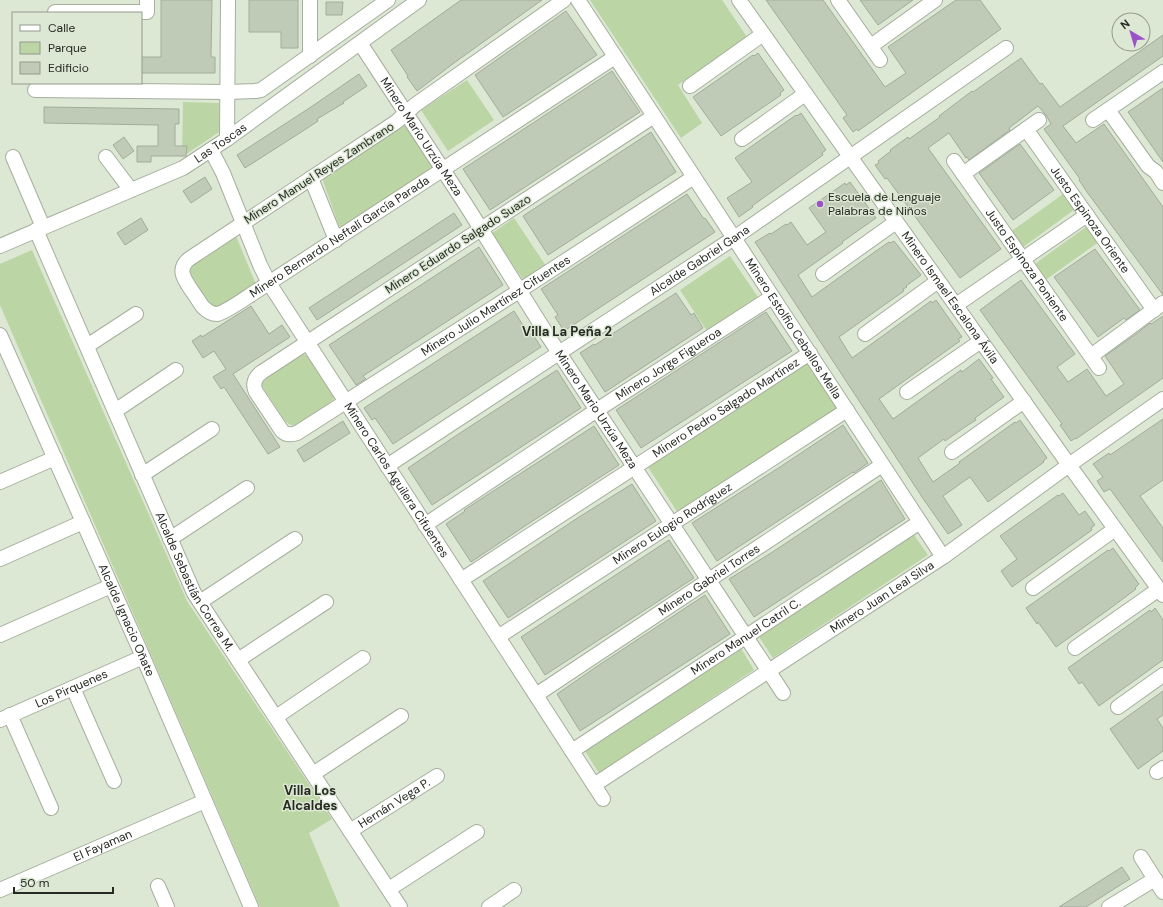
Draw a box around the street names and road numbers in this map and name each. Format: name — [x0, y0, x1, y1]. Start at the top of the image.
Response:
street label: Minero Mario Urzúa Meza — [377, 74, 466, 199]
street label: Minero Manuel Reyes Zambrano — [241, 118, 397, 228]
street label: Las Toscas — [191, 119, 250, 166]
street label: Justo Espinoza Oriente — [1047, 163, 1134, 277]
street label: Minero Bernardo Neftalí García Parada — [246, 172, 432, 301]
street label: Minero Eduardo Salgado Suazo — [382, 191, 534, 297]
street label: Justo Espinoza Poniente — [982, 205, 1072, 325]
street label: Alcalde Gabriel Gana — [646, 222, 753, 299]
street label: Minero Ismael Escalona Ávila — [898, 228, 1003, 367]
street label: Minero Julio Martínez Cifuentes — [418, 252, 573, 360]
street label: Minero Estolfio Ceballos Mella — [741, 255, 845, 402]
street label: Minero Jorge Figueroa — [613, 324, 724, 404]
street label: Minero Mario Urzúa Meza — [551, 347, 641, 472]
street label: Minero Pedro Salgado Martínez — [650, 354, 802, 461]
street label: Minero Carlos Aguilera Cifuentes — [341, 399, 453, 561]
street label: Minero Eulogio Rodríguez — [610, 479, 735, 568]
street label: Alcalde Sebastián Correa M. — [152, 509, 238, 654]
street label: Minero Gabriel Torres — [655, 540, 763, 619]
street label: Minero Juan Leal Silva — [827, 557, 937, 637]
street label: Alcalde Ignacio Oñate — [95, 561, 158, 679]
street label: Minero Manuel Catril C. — [688, 595, 804, 679]
street label: Los Pirquenes — [33, 666, 110, 711]
street label: Hernán Vega P. — [355, 775, 433, 832]
street label: El Fayaman — [71, 826, 134, 865]

